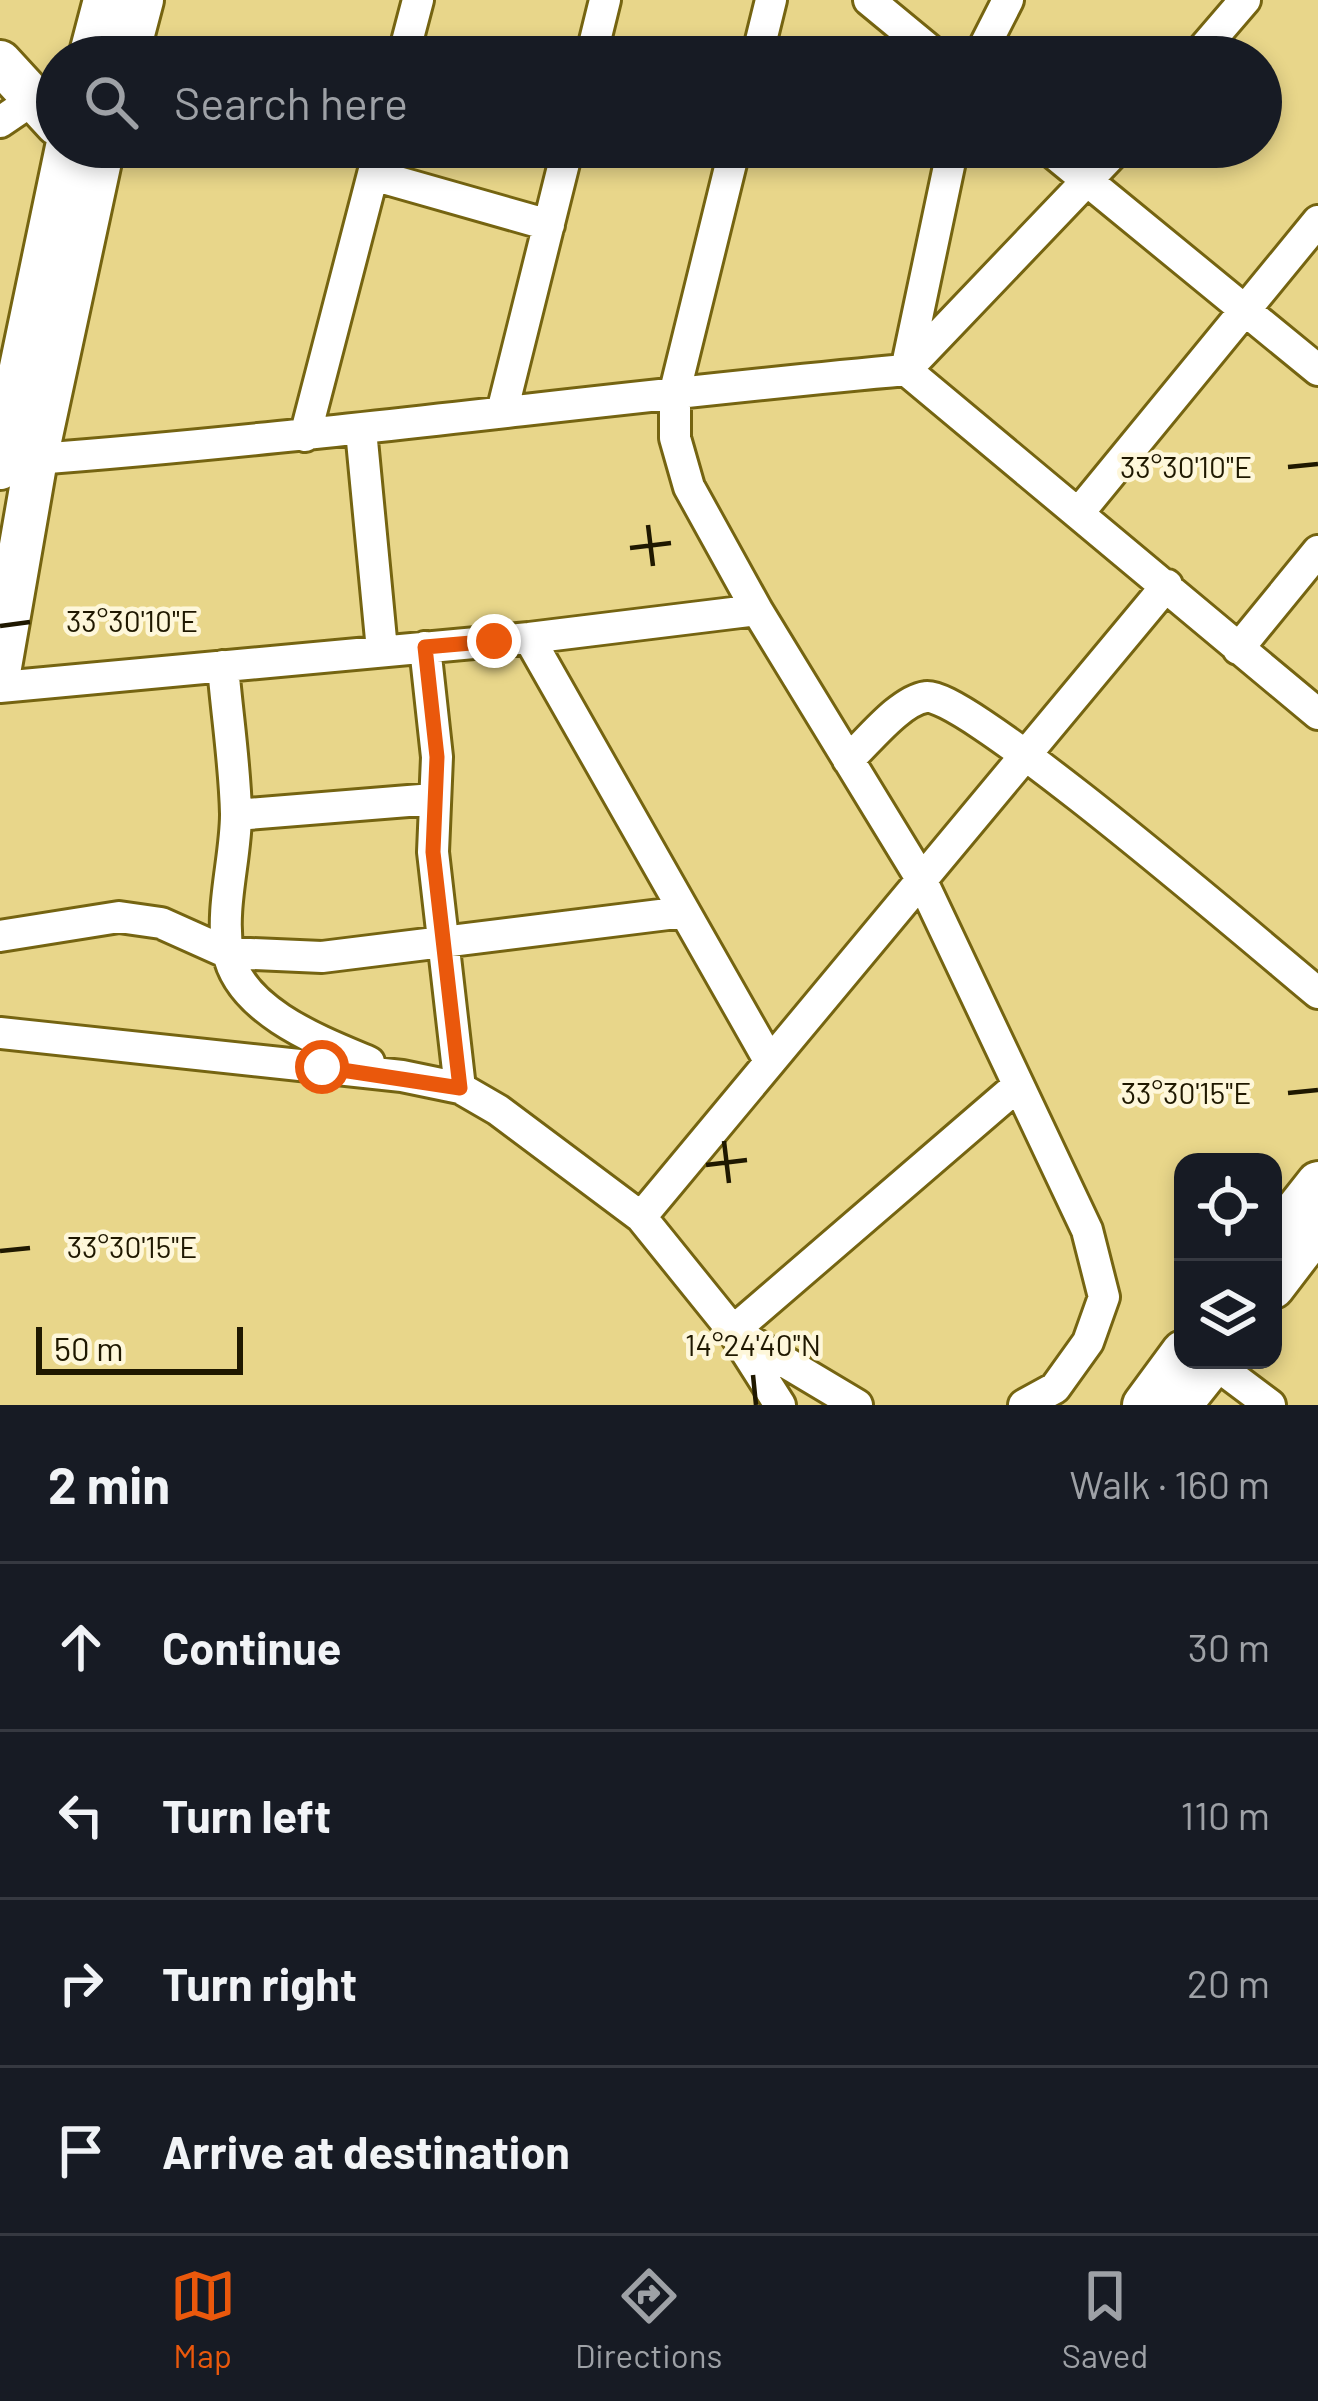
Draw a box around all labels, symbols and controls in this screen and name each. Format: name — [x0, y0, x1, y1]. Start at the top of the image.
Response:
search box — [36, 36, 1282, 168]
icon: search — [78, 69, 144, 135]
text: Search here — [174, 75, 408, 129]
text: 33°30'10"E — [1120, 448, 1252, 484]
text: 33°30'10"E — [66, 602, 198, 638]
route end — [467, 614, 521, 668]
route start — [295, 1040, 349, 1094]
text: 33°30'15"E — [1121, 1074, 1251, 1110]
map controls — [1174, 1153, 1282, 1369]
button: locate — [1174, 1153, 1282, 1261]
text: 33°30'15"E — [67, 1228, 197, 1264]
button: layers — [1174, 1261, 1282, 1369]
scale bar — [36, 1321, 243, 1374]
text: 14°24'40"N — [685, 1326, 821, 1362]
text: 50 m — [54, 1328, 124, 1368]
text: 2 min — [48, 1453, 170, 1514]
text: Walk · 160 m — [1070, 1460, 1270, 1507]
icon: ahead — [48, 1614, 114, 1680]
text: Continue — [162, 1620, 341, 1674]
text: 30 m — [1188, 1623, 1270, 1670]
icon: left — [48, 1782, 114, 1848]
text: Turn left — [162, 1788, 331, 1842]
text: 110 m — [1180, 1791, 1270, 1838]
icon: right — [48, 1950, 114, 2016]
text: Turn right — [162, 1956, 357, 2010]
text: 20 m — [1187, 1959, 1270, 2006]
icon: arrive — [48, 2118, 114, 2184]
text: Arrive at destination — [162, 2124, 570, 2178]
tab: Map — [170, 2263, 236, 2375]
tab: Directions — [575, 2263, 722, 2375]
tab: Saved — [1062, 2263, 1148, 2375]

